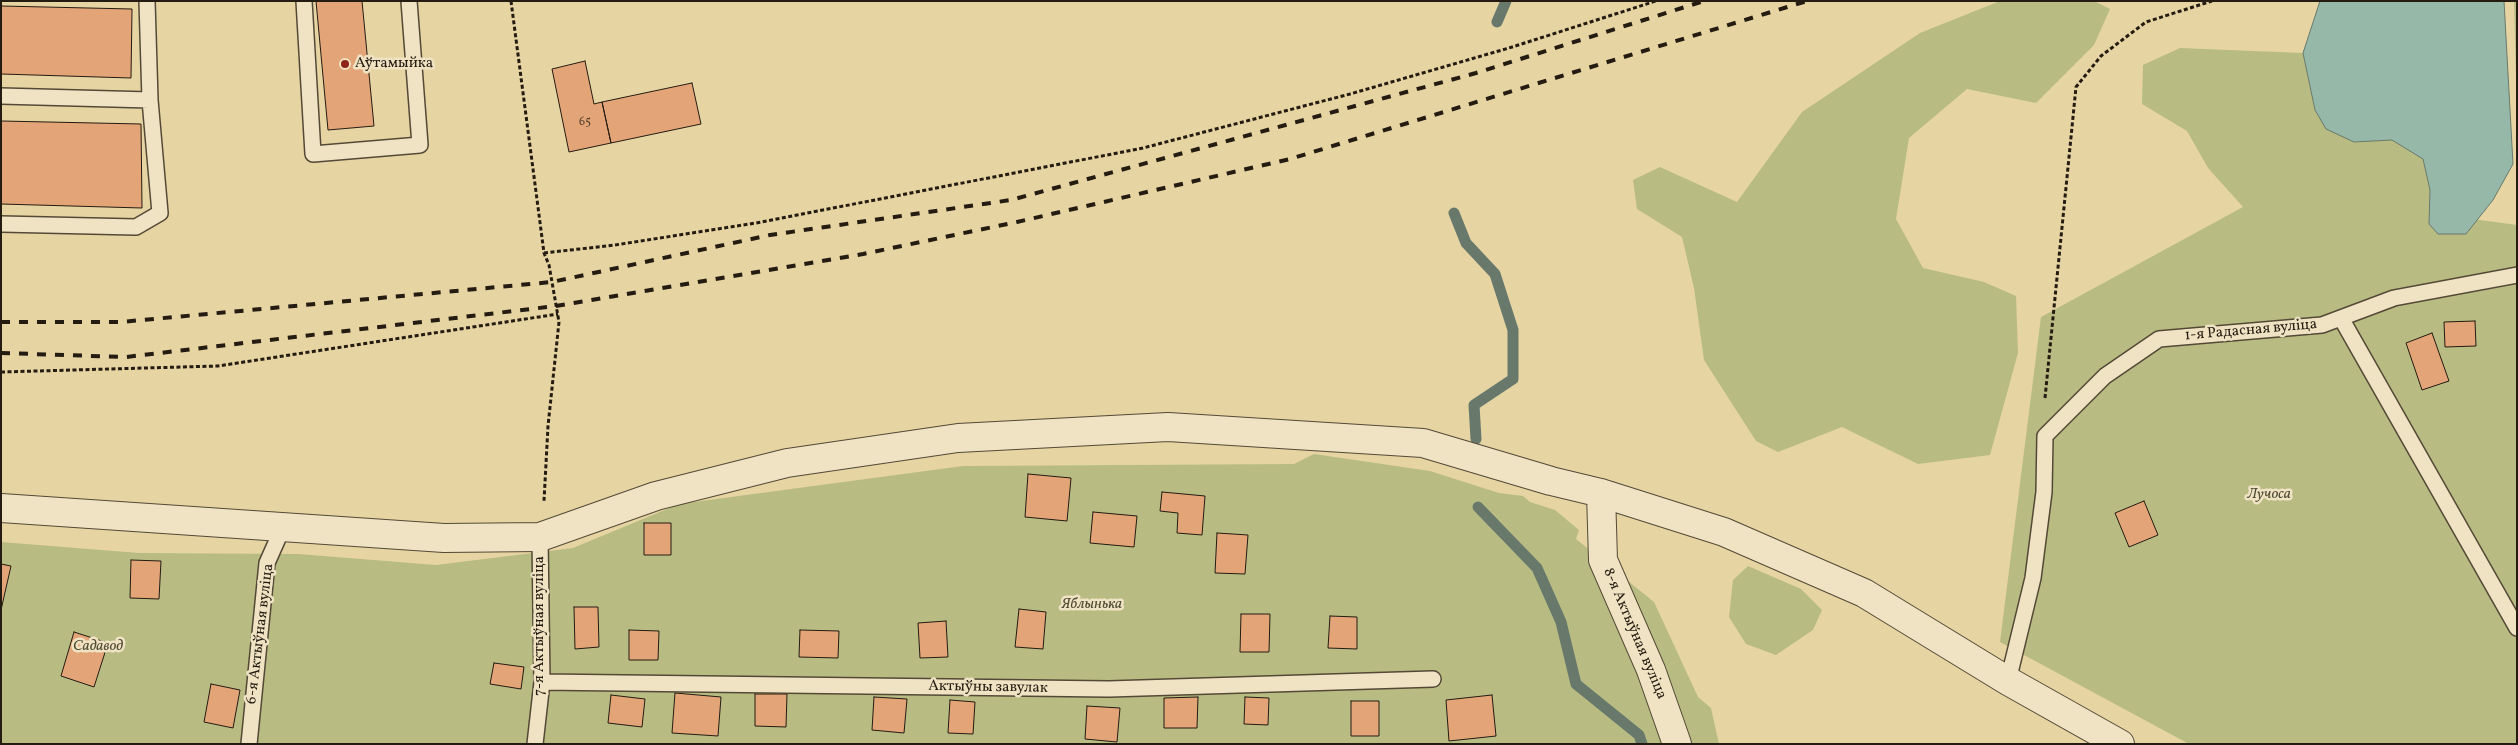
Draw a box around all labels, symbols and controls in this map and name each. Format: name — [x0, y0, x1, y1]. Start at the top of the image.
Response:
place label: Аўтамыйка — [355, 55, 433, 73]
marker: Аўтамыйка — [339, 58, 351, 70]
house number: 65 — [579, 116, 591, 130]
street label: 1-я Радасная вуліца — [2184, 316, 2318, 346]
park label: Лучоса — [2247, 486, 2291, 504]
street label: 7-я Актыўная вуліца — [531, 556, 549, 696]
street label: 6-я Актыўная вуліца — [243, 563, 279, 705]
street label: 8-я Актыўная вуліца — [1598, 566, 1670, 702]
park label: Яблынька — [1062, 596, 1122, 614]
park label: Садавод — [73, 638, 123, 656]
street label: Актыўны завулак — [928, 678, 1048, 698]

